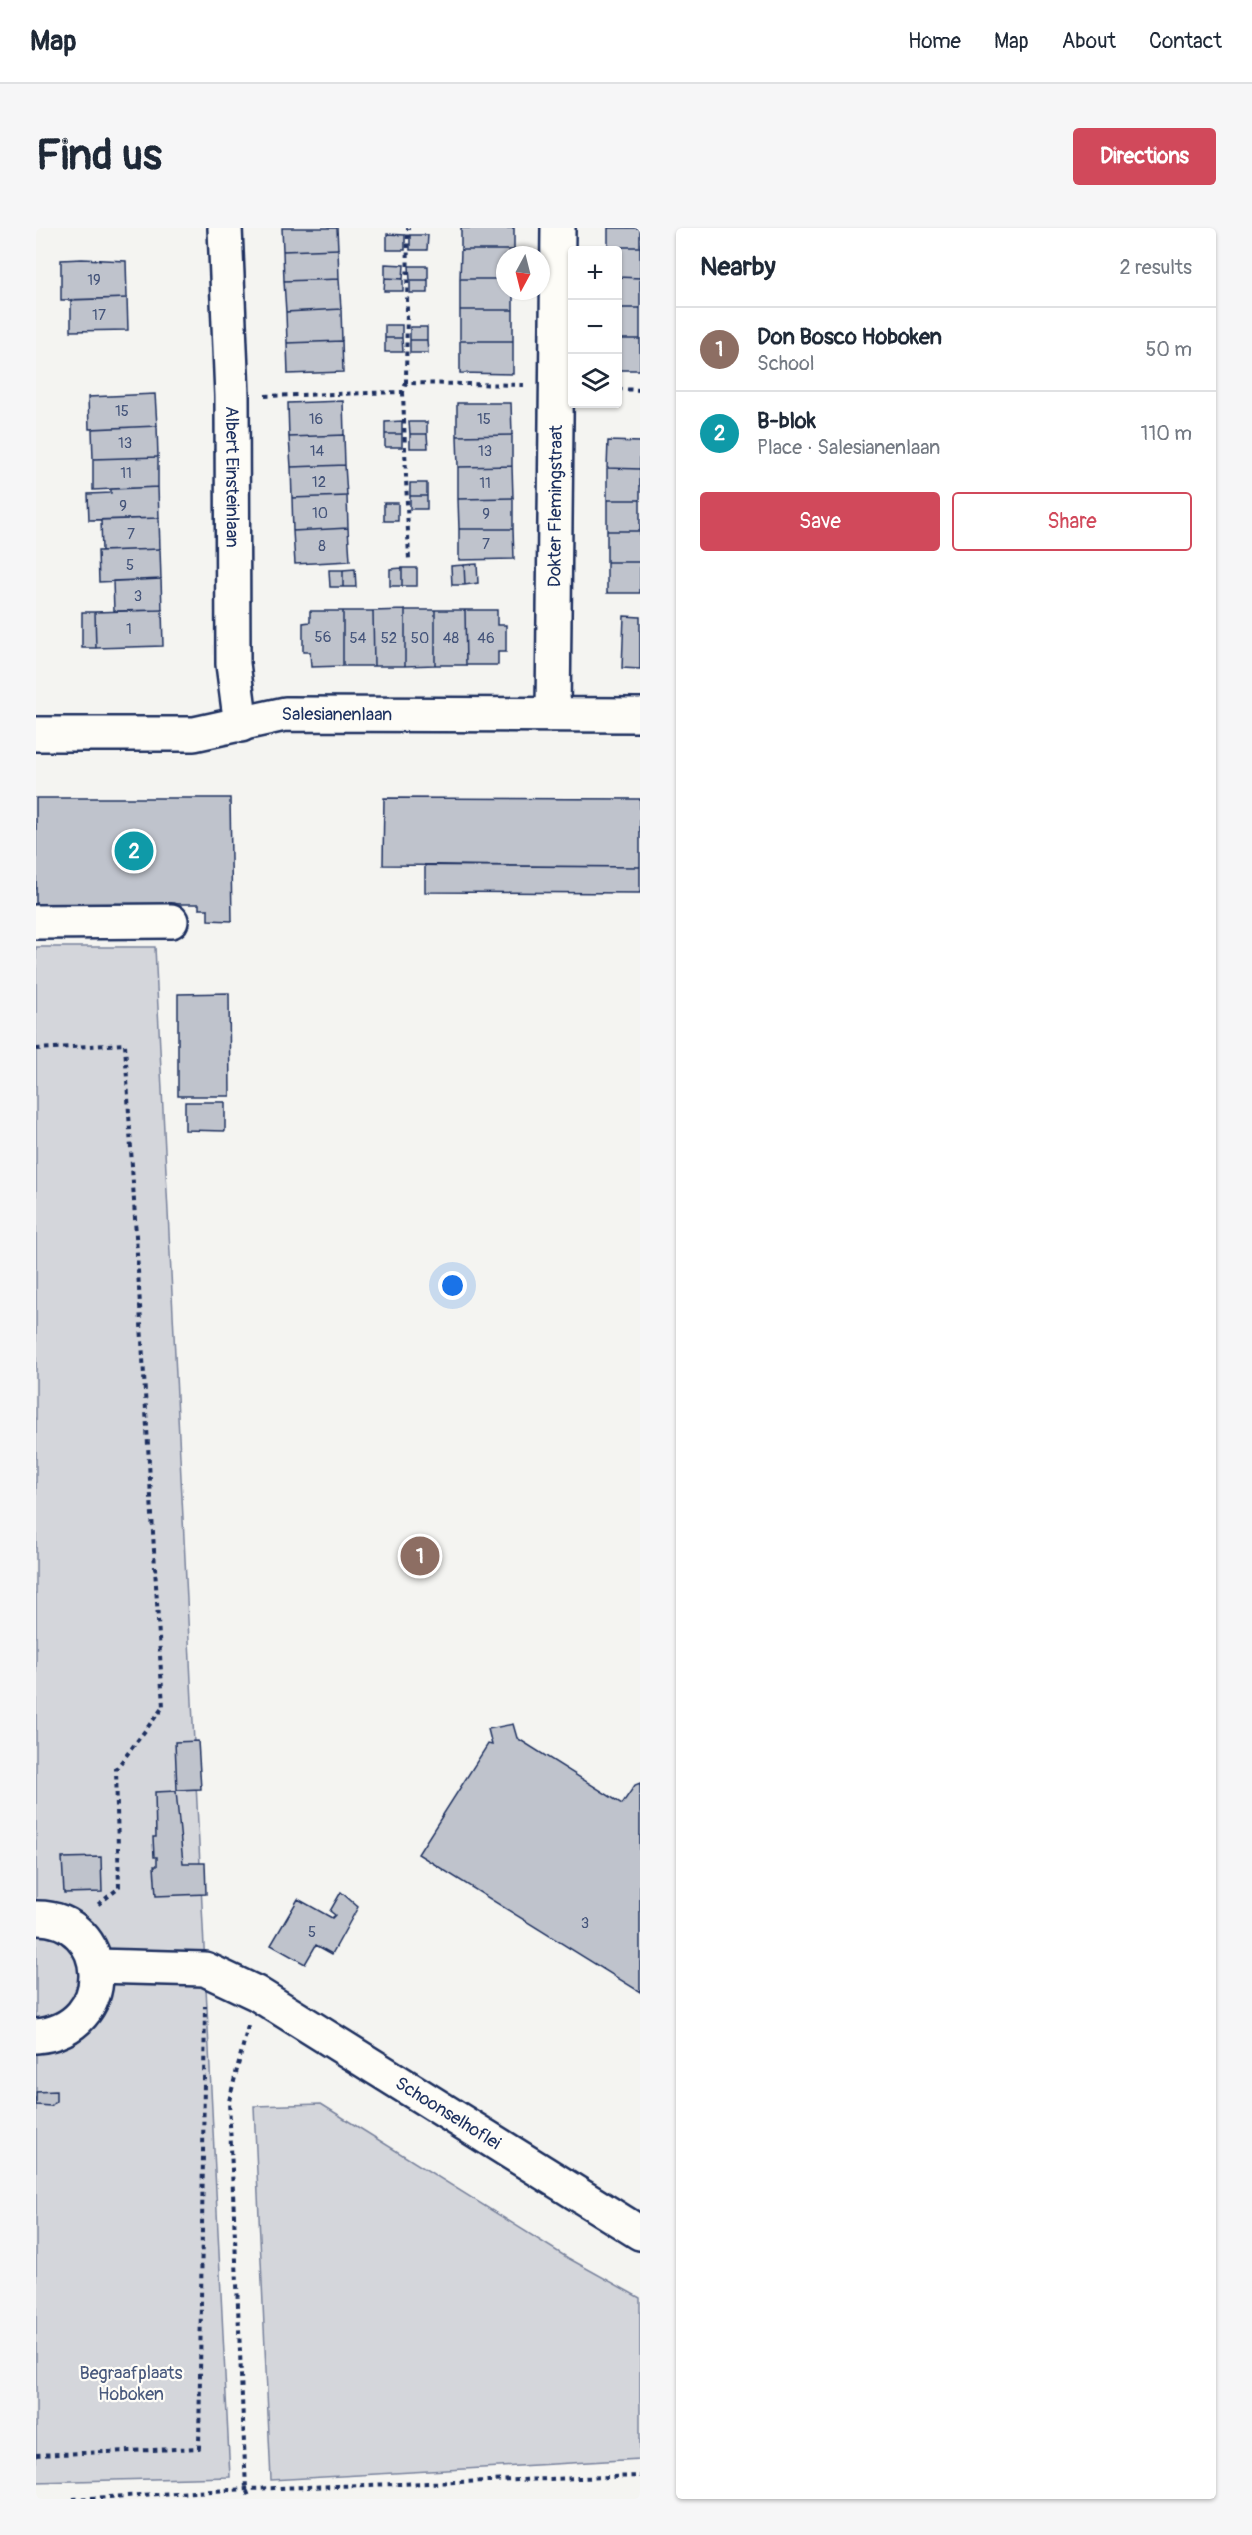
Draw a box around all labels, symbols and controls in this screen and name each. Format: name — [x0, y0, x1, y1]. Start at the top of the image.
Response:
text: Map — [30, 24, 76, 59]
text: Home — [908, 28, 961, 55]
text: Map — [994, 28, 1029, 55]
text: About — [1062, 28, 1116, 55]
text: Contact — [1149, 28, 1222, 55]
button: Directions — [1073, 128, 1216, 185]
text: Find us — [36, 130, 162, 182]
north arrow — [496, 246, 550, 300]
map controls — [568, 246, 622, 408]
button: + — [568, 246, 622, 300]
text: Nearby — [700, 251, 776, 283]
text: 2 results — [1120, 255, 1192, 280]
house number: 19 — [87, 271, 101, 290]
button: − — [568, 300, 622, 354]
house number: 17 — [92, 306, 106, 325]
text: Don Bosco Hoboken — [757, 323, 942, 351]
text: 1 — [716, 337, 723, 362]
text: 50 m — [1145, 337, 1192, 362]
text: School — [757, 351, 814, 376]
button: layers — [568, 354, 622, 408]
house number: 15 — [115, 402, 129, 421]
street label: Albert Einsteinlaan — [221, 406, 244, 548]
text: B-blok — [757, 407, 816, 435]
house number: 16 — [309, 410, 323, 429]
house number: 15 — [477, 410, 491, 429]
text: 2 — [714, 421, 725, 446]
text: 110 m — [1141, 421, 1192, 446]
street label: Dokter Flemingstraat — [543, 424, 567, 587]
house number: 13 — [118, 434, 132, 453]
text: Place · Salesianenlaan — [757, 435, 940, 460]
house number: 14 — [310, 442, 325, 461]
house number: 13 — [478, 442, 492, 461]
house number: 11 — [120, 464, 132, 483]
house number: 12 — [312, 473, 326, 492]
house number: 11 — [479, 474, 491, 493]
button: Save — [700, 492, 940, 551]
button: Share — [952, 492, 1192, 551]
house number: 9 — [119, 497, 127, 516]
house number: 10 — [312, 504, 328, 523]
house number: 9 — [482, 505, 490, 524]
house number: 7 — [127, 525, 135, 544]
house number: 7 — [482, 535, 490, 554]
house number: 8 — [318, 537, 326, 556]
house number: 5 — [126, 556, 134, 575]
house number: 3 — [134, 587, 142, 606]
house number: 1 — [126, 620, 132, 639]
house number: 56 — [315, 628, 331, 647]
house number: 54 — [350, 629, 367, 648]
house number: 52 — [381, 629, 397, 648]
house number: 50 — [411, 629, 429, 648]
house number: 48 — [443, 629, 460, 648]
house number: 46 — [477, 629, 495, 648]
street label: Salesianenlaan — [281, 702, 392, 726]
pin: 2 — [114, 828, 154, 874]
your location — [438, 1271, 467, 1300]
pin: 1 — [400, 1534, 440, 1578]
house number: 3 — [581, 1914, 589, 1933]
house number: 5 — [308, 1923, 316, 1942]
street label: Schoonselhoflei — [391, 2072, 505, 2155]
park label: Begraafplaats Hoboken — [80, 2362, 182, 2406]

